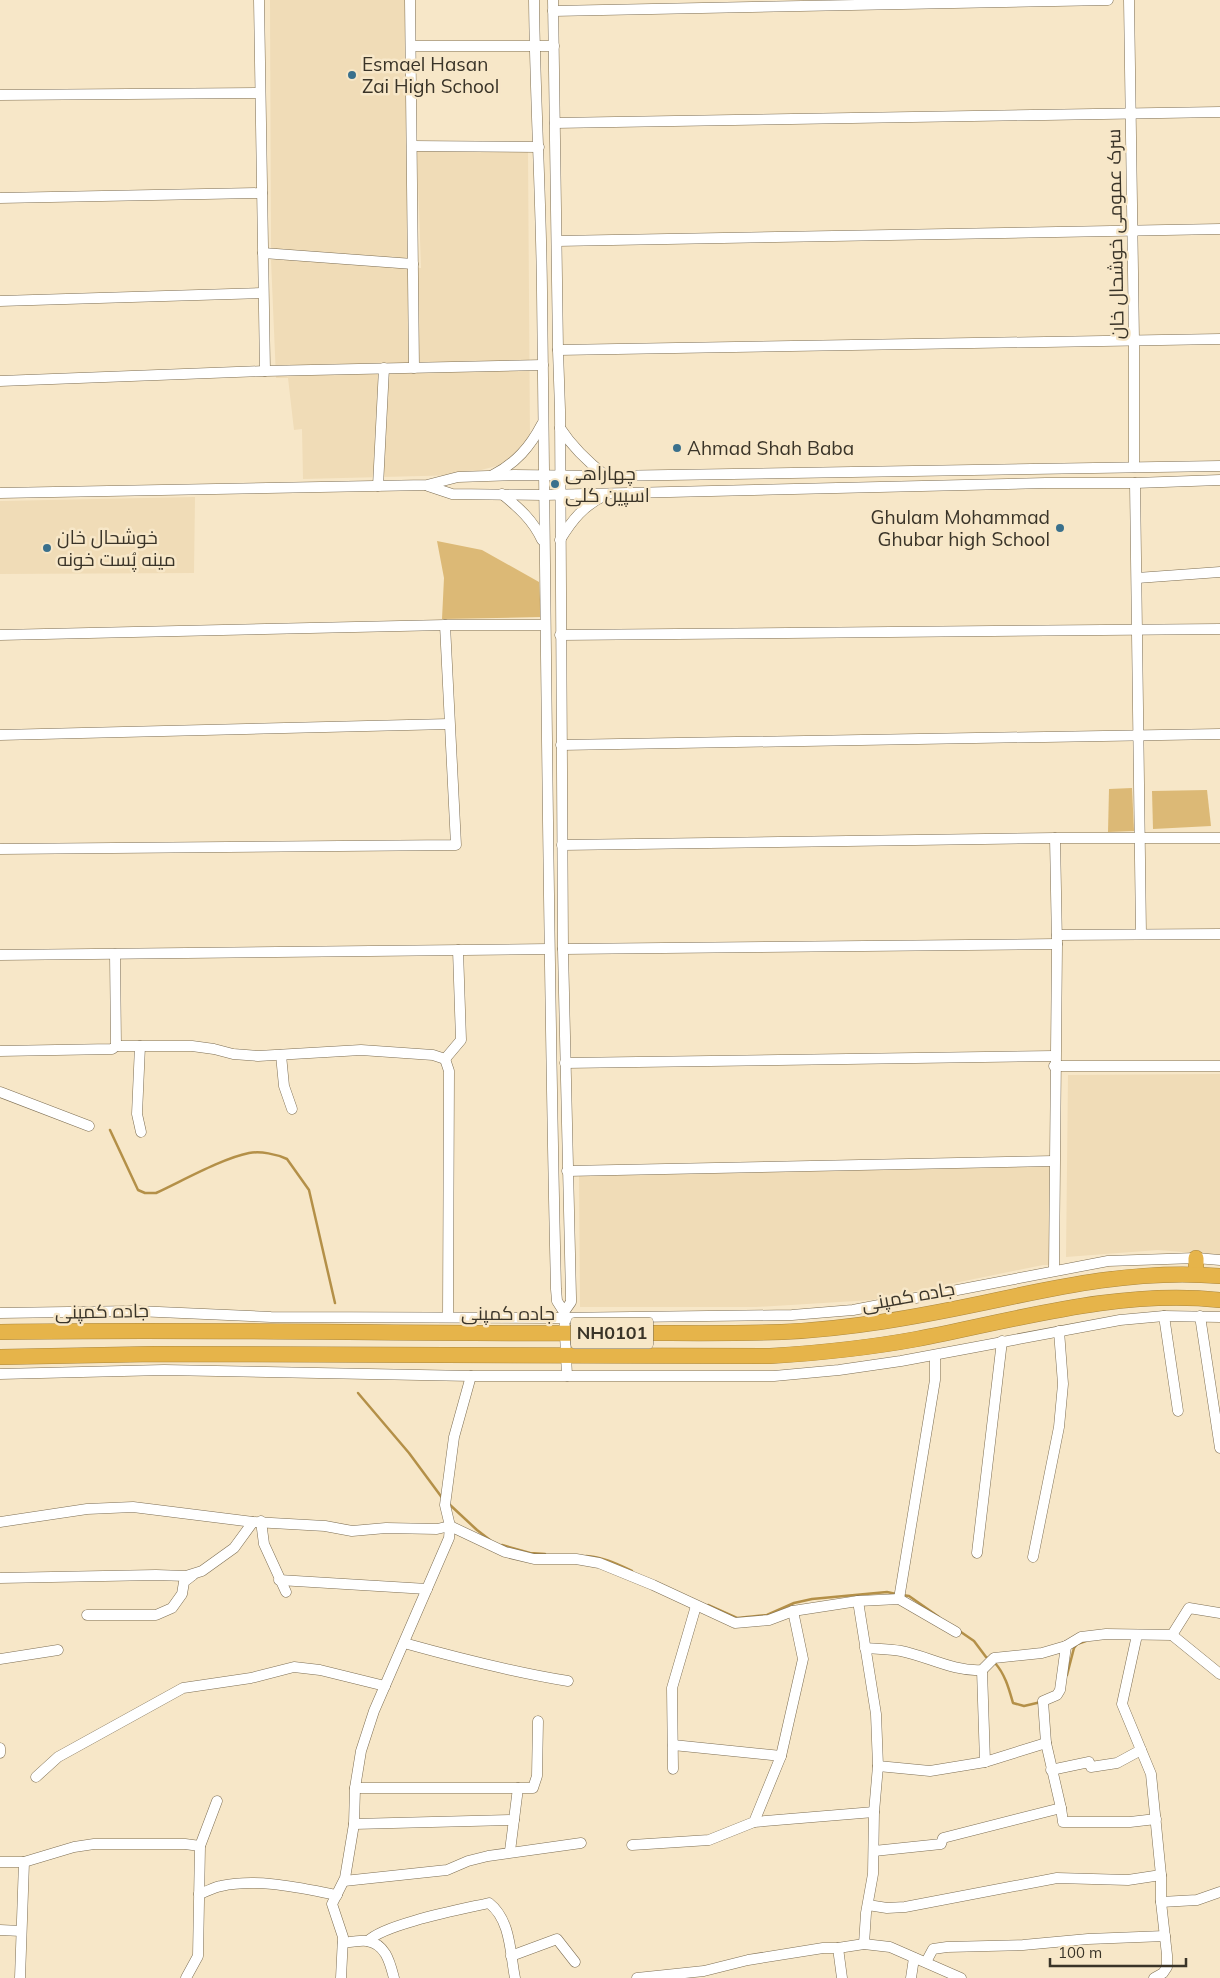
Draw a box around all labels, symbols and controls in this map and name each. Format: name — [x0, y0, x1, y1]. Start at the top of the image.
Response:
place label: Esmael Hasan Zai High School — [362, 52, 499, 98]
marker: Esmael Hasan Zai High School — [346, 69, 358, 81]
street label: سرک عمومی خوشحال خان — [1101, 128, 1129, 340]
place label: Ahmad Shah Baba — [687, 436, 854, 460]
marker: Ahmad Shah Baba — [671, 442, 683, 454]
place label: چهاراهی اسپین کلی — [565, 461, 650, 507]
marker: چهاراهی اسپین کلی — [549, 478, 561, 490]
place label: Ghulam Mohammad Ghubar high School — [871, 505, 1050, 551]
marker: Ghulam Mohammad Ghubar high School — [1054, 522, 1066, 534]
place label: خوشحال خان مینه پُست خونه — [57, 525, 176, 572]
marker: خوشحال خان مینه پُست خونه — [41, 542, 53, 554]
street label: جاده کمپنی — [860, 1276, 956, 1316]
street label: جاده کمپنی — [55, 1298, 149, 1324]
street label: جاده کمپنی — [461, 1301, 555, 1325]
road number: NH0101 — [571, 1318, 653, 1349]
scale bar — [1050, 1936, 1186, 1968]
text: 100 m — [1058, 1943, 1102, 1962]

